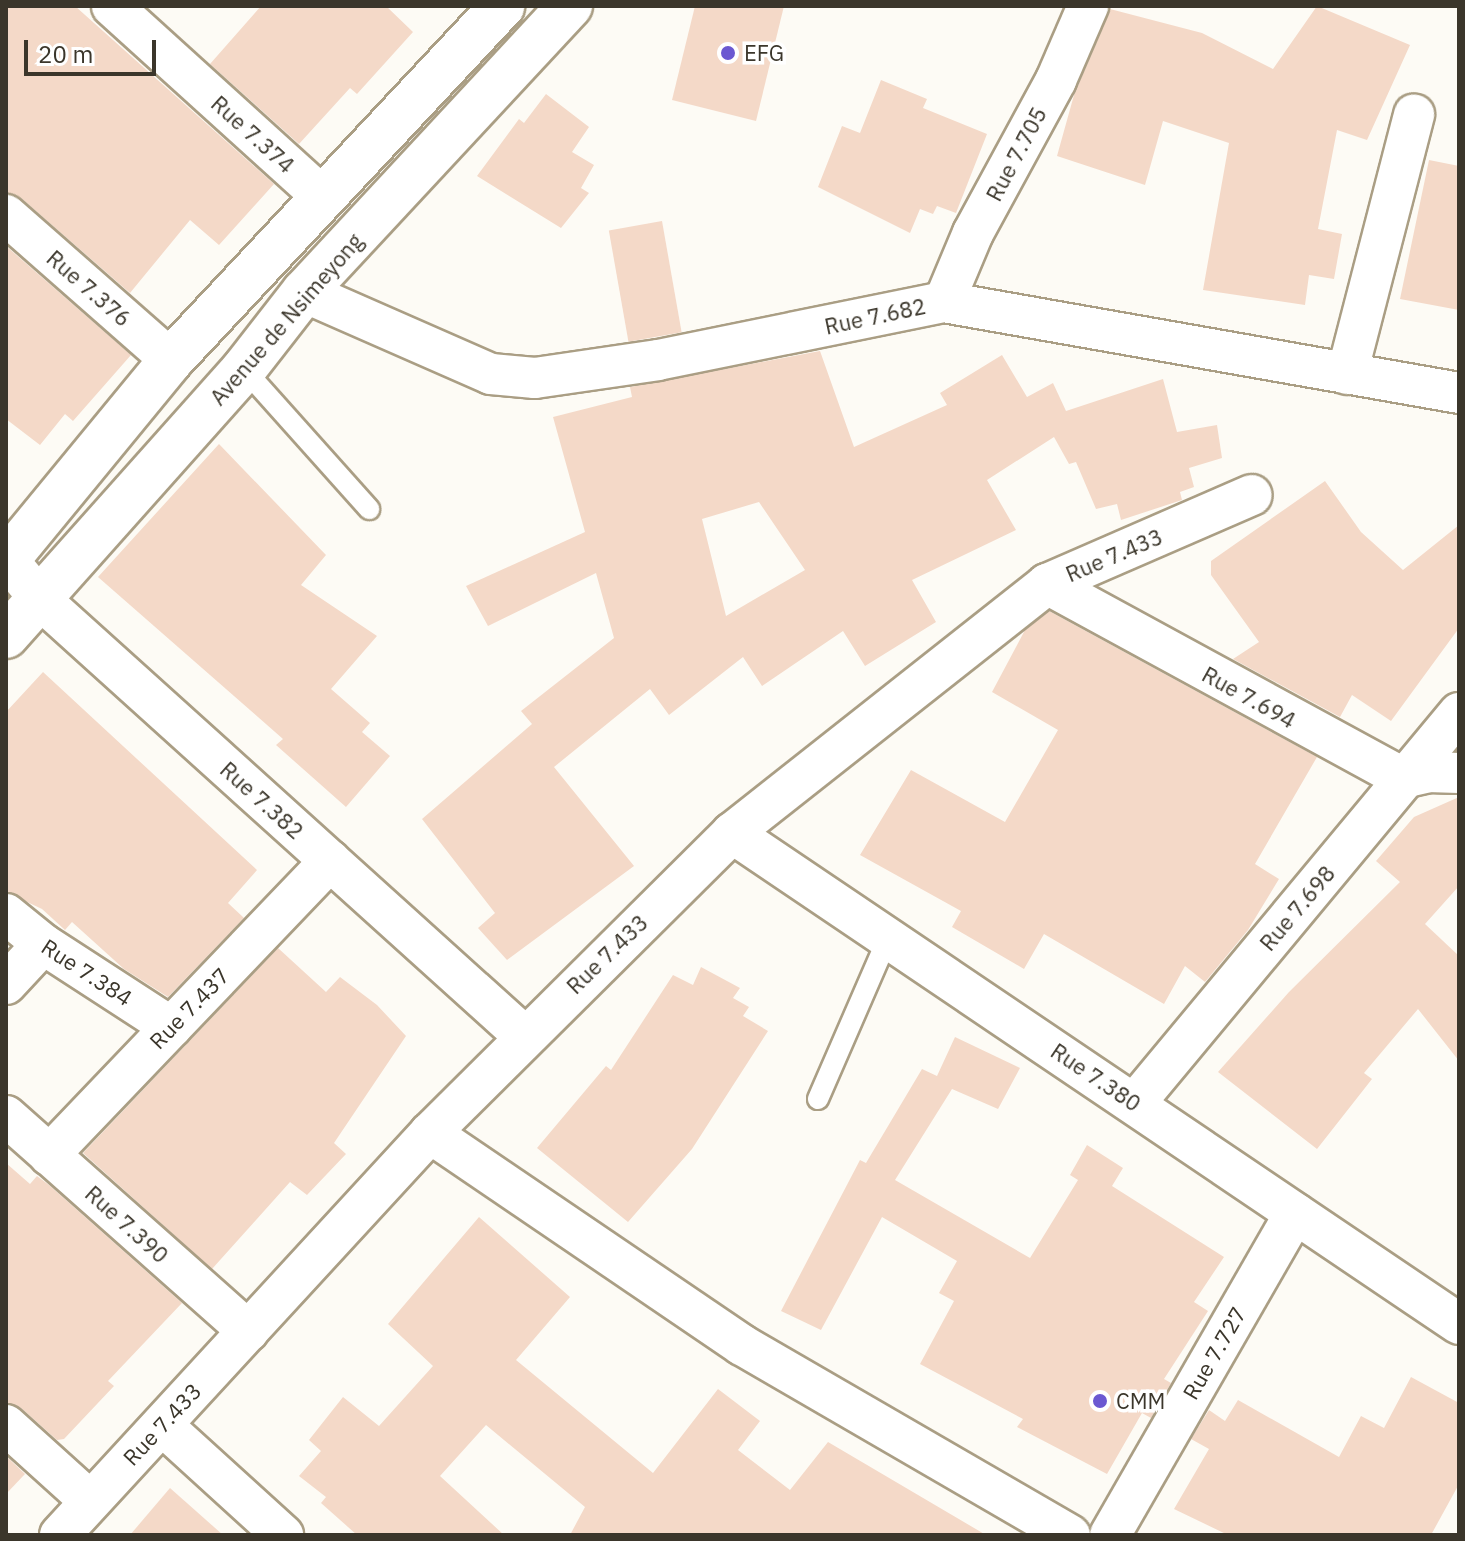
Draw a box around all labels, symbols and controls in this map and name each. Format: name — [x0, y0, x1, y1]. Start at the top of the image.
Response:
scale bar — [28, 24, 160, 74]
text: 20 m — [38, 38, 93, 70]
place label: EFG — [744, 40, 784, 66]
marker: EFG — [719, 44, 737, 62]
street label: Rue 7.374 — [206, 90, 300, 178]
street label: Rue 7.705 — [980, 102, 1052, 206]
street label: Avenue de Nsimeyong — [204, 228, 368, 410]
street label: Rue 7.376 — [42, 244, 136, 332]
street label: Rue 7.682 — [822, 292, 928, 340]
street label: Rue 7.433 — [1062, 523, 1166, 587]
street label: Rue 7.694 — [1198, 661, 1300, 733]
street label: Rue 7.382 — [215, 756, 309, 844]
street label: Rue 7.698 — [1254, 860, 1340, 956]
street label: Rue 7.433 — [561, 909, 653, 999]
street label: Rue 7.384 — [37, 933, 137, 1011]
street label: Rue 7.437 — [144, 962, 234, 1054]
street label: Rue 7.380 — [1046, 1037, 1146, 1117]
street label: Rue 7.390 — [80, 1180, 174, 1268]
street label: Rue 7.727 — [1177, 1302, 1251, 1404]
street label: Rue 7.433 — [117, 1377, 207, 1471]
place label: CMM — [1116, 1388, 1165, 1414]
marker: CMM — [1091, 1392, 1109, 1410]

